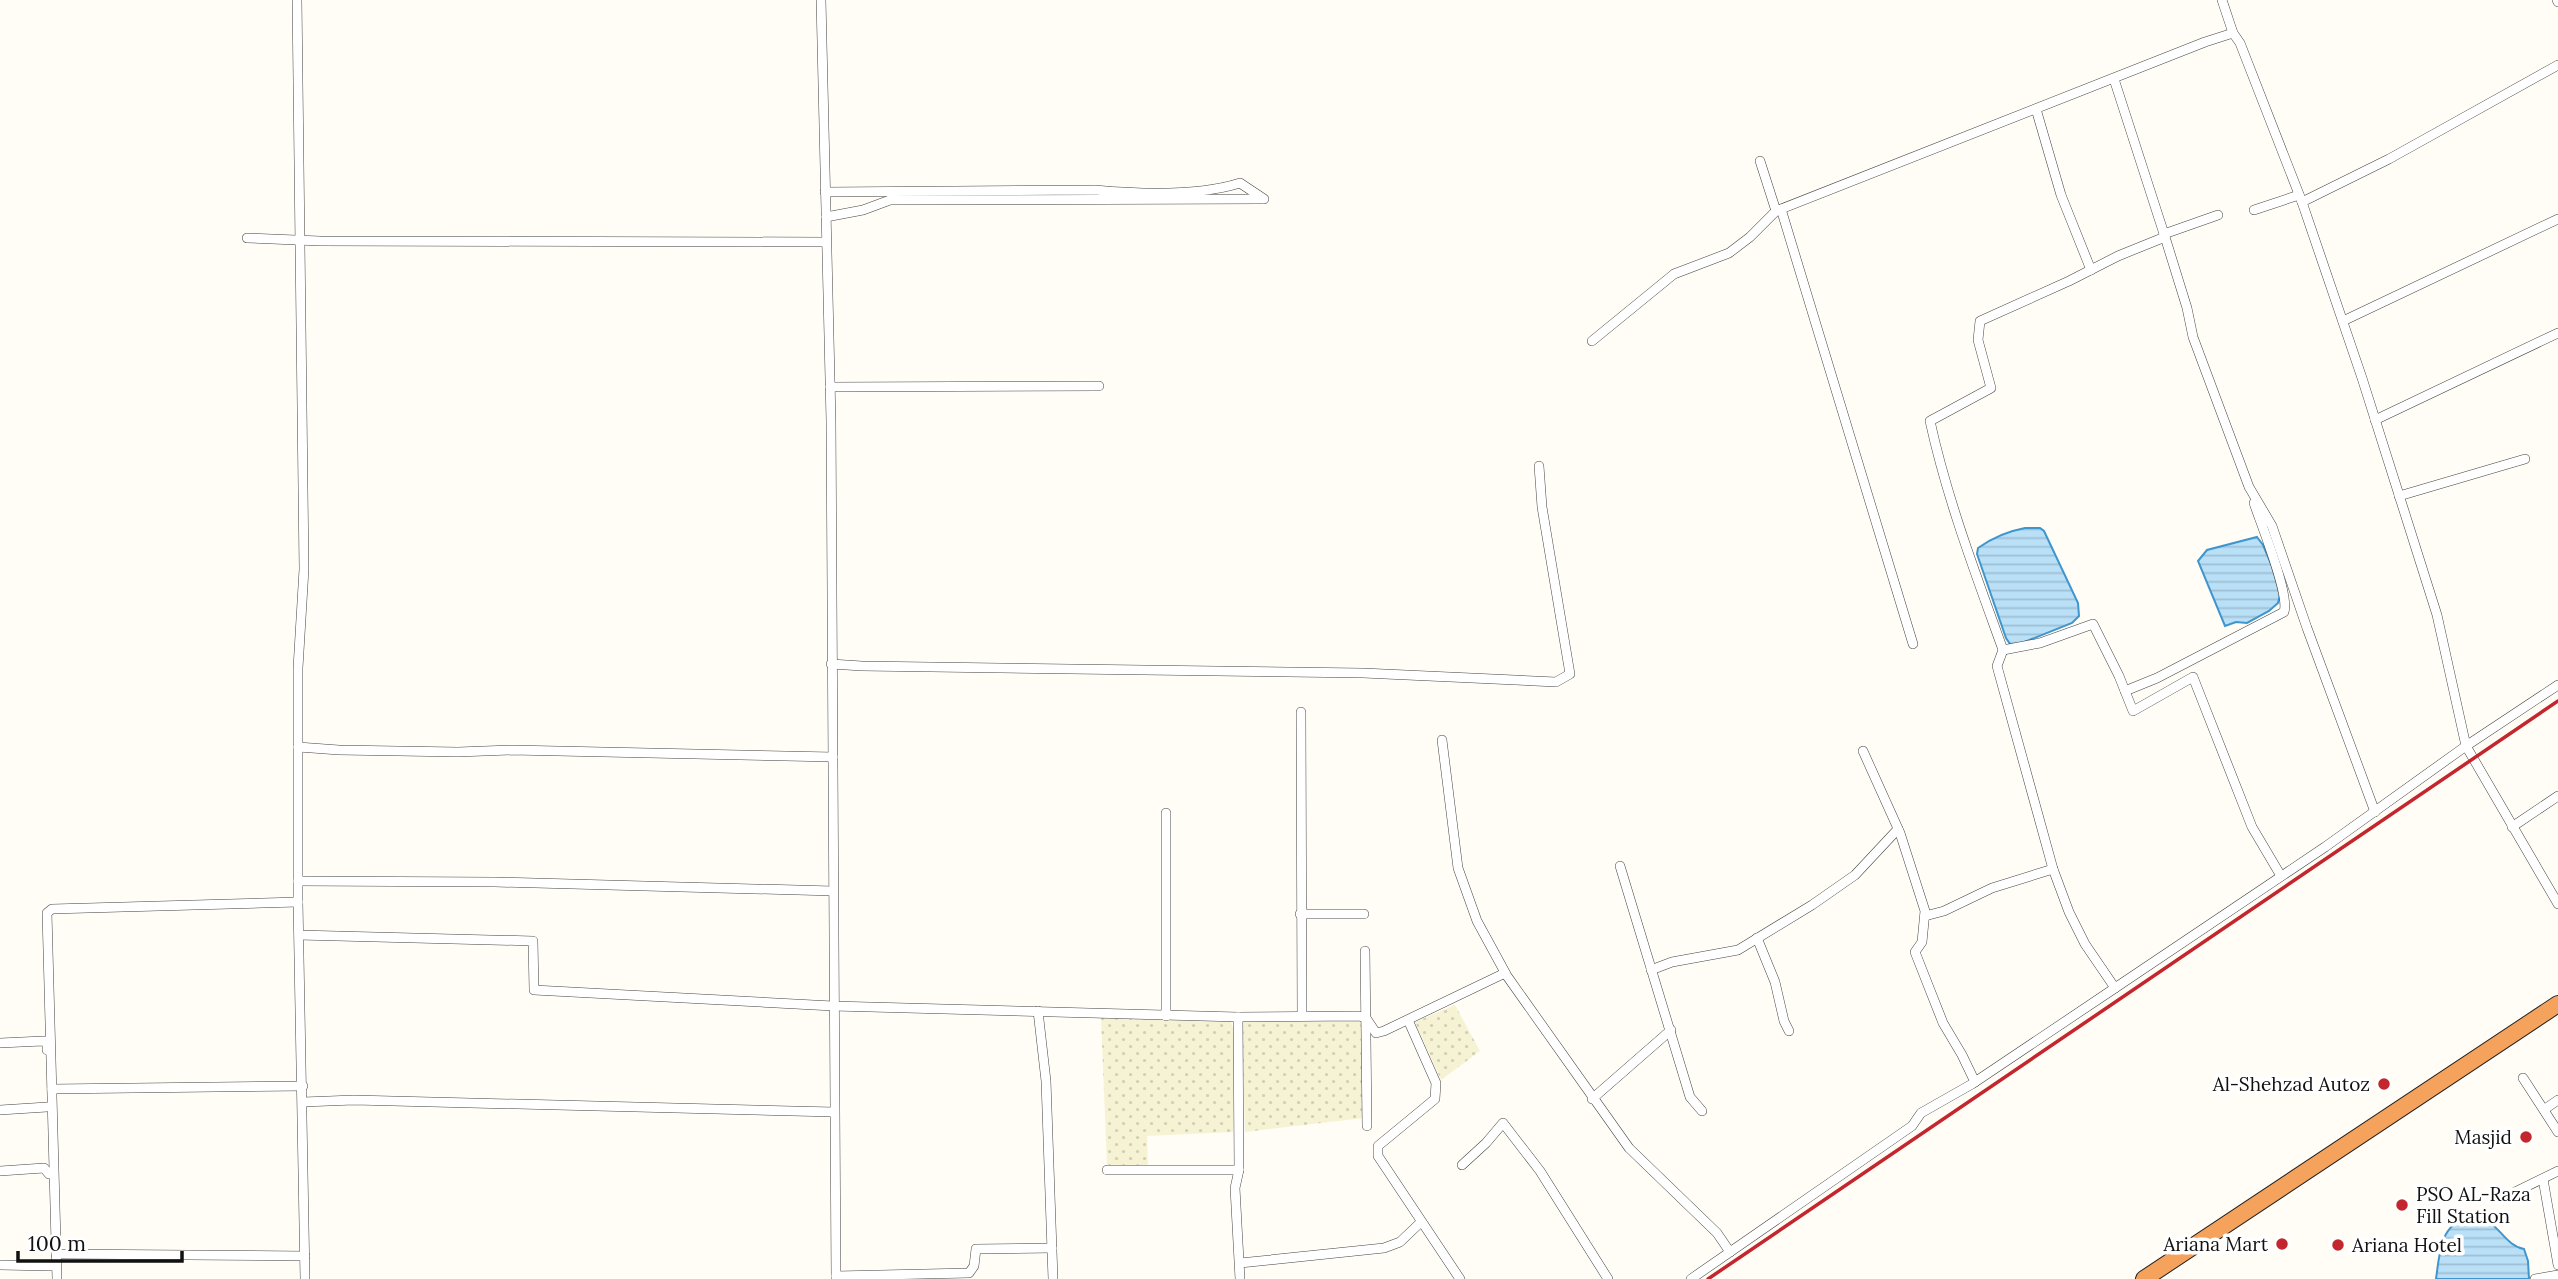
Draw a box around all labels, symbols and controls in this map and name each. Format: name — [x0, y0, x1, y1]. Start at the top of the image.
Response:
place label: Al-Shehzad Autoz — [2212, 1072, 2370, 1096]
marker: Al-Shehzad Autoz — [2376, 1076, 2392, 1092]
place label: Masjid — [2454, 1125, 2512, 1149]
marker: Masjid — [2518, 1129, 2534, 1145]
place label: PSO AL-Raza Fill Station — [2416, 1182, 2531, 1228]
marker: PSO AL-Raza Fill Station — [2394, 1197, 2410, 1213]
scale bar — [18, 1220, 182, 1264]
text: 100 m — [28, 1230, 86, 1257]
place label: Ariana Mart — [2162, 1232, 2269, 1256]
place label: Ariana Hotel — [2351, 1233, 2462, 1257]
marker: Ariana Mart — [2274, 1236, 2290, 1252]
marker: Ariana Hotel — [2330, 1237, 2346, 1253]

